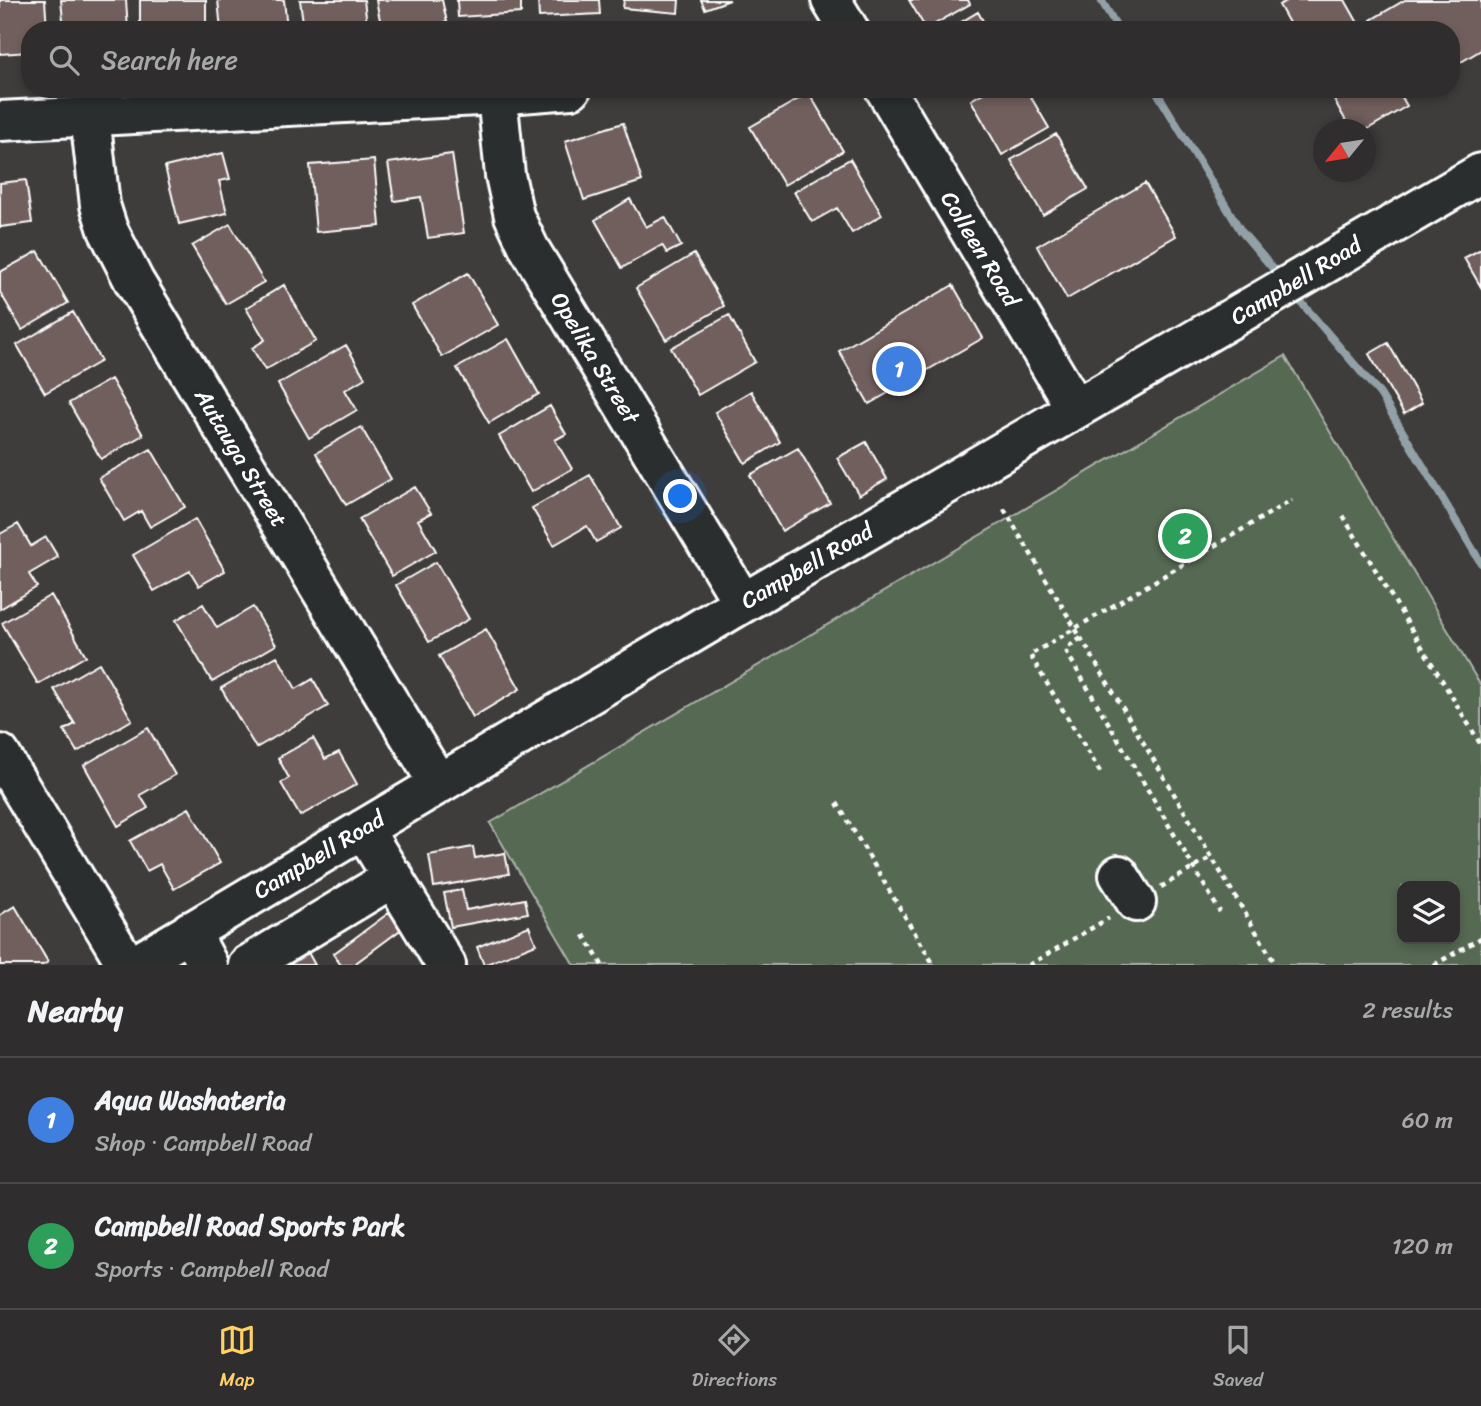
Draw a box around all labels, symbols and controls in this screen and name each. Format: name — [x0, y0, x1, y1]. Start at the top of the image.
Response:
search box — [21, 21, 1460, 98]
text: Search here — [101, 37, 238, 83]
icon: search — [45, 41, 83, 79]
north arrow — [1313, 119, 1376, 182]
street label: Colleen Road — [929, 183, 1032, 317]
street label: Campbell Road — [1222, 224, 1372, 337]
street label: Opelika Street — [539, 284, 652, 434]
pin: 1 — [876, 343, 922, 395]
street label: Autauga Street — [183, 379, 299, 536]
your location — [663, 479, 697, 513]
street label: Campbell Road — [733, 510, 883, 621]
pin: 2 — [1162, 510, 1208, 562]
street label: Campbell Road — [245, 798, 395, 911]
map controls — [1397, 881, 1460, 944]
button: layers — [1397, 881, 1460, 944]
text: Nearby — [28, 984, 123, 1038]
text: 2 results — [1362, 990, 1453, 1031]
text: Aqua Washateria — [95, 1077, 286, 1123]
text: 1 — [46, 1100, 56, 1141]
text: 60 m — [1402, 1100, 1453, 1141]
text: Shop · Campbell Road — [95, 1123, 311, 1164]
text: Campbell Road Sports Park — [95, 1203, 405, 1249]
text: 2 — [44, 1226, 58, 1267]
text: 120 m — [1392, 1226, 1453, 1267]
text: Sports · Campbell Road — [95, 1249, 329, 1290]
tab: Map — [218, 1321, 256, 1396]
tab: Directions — [692, 1321, 777, 1396]
tab: Saved — [1213, 1321, 1263, 1396]

